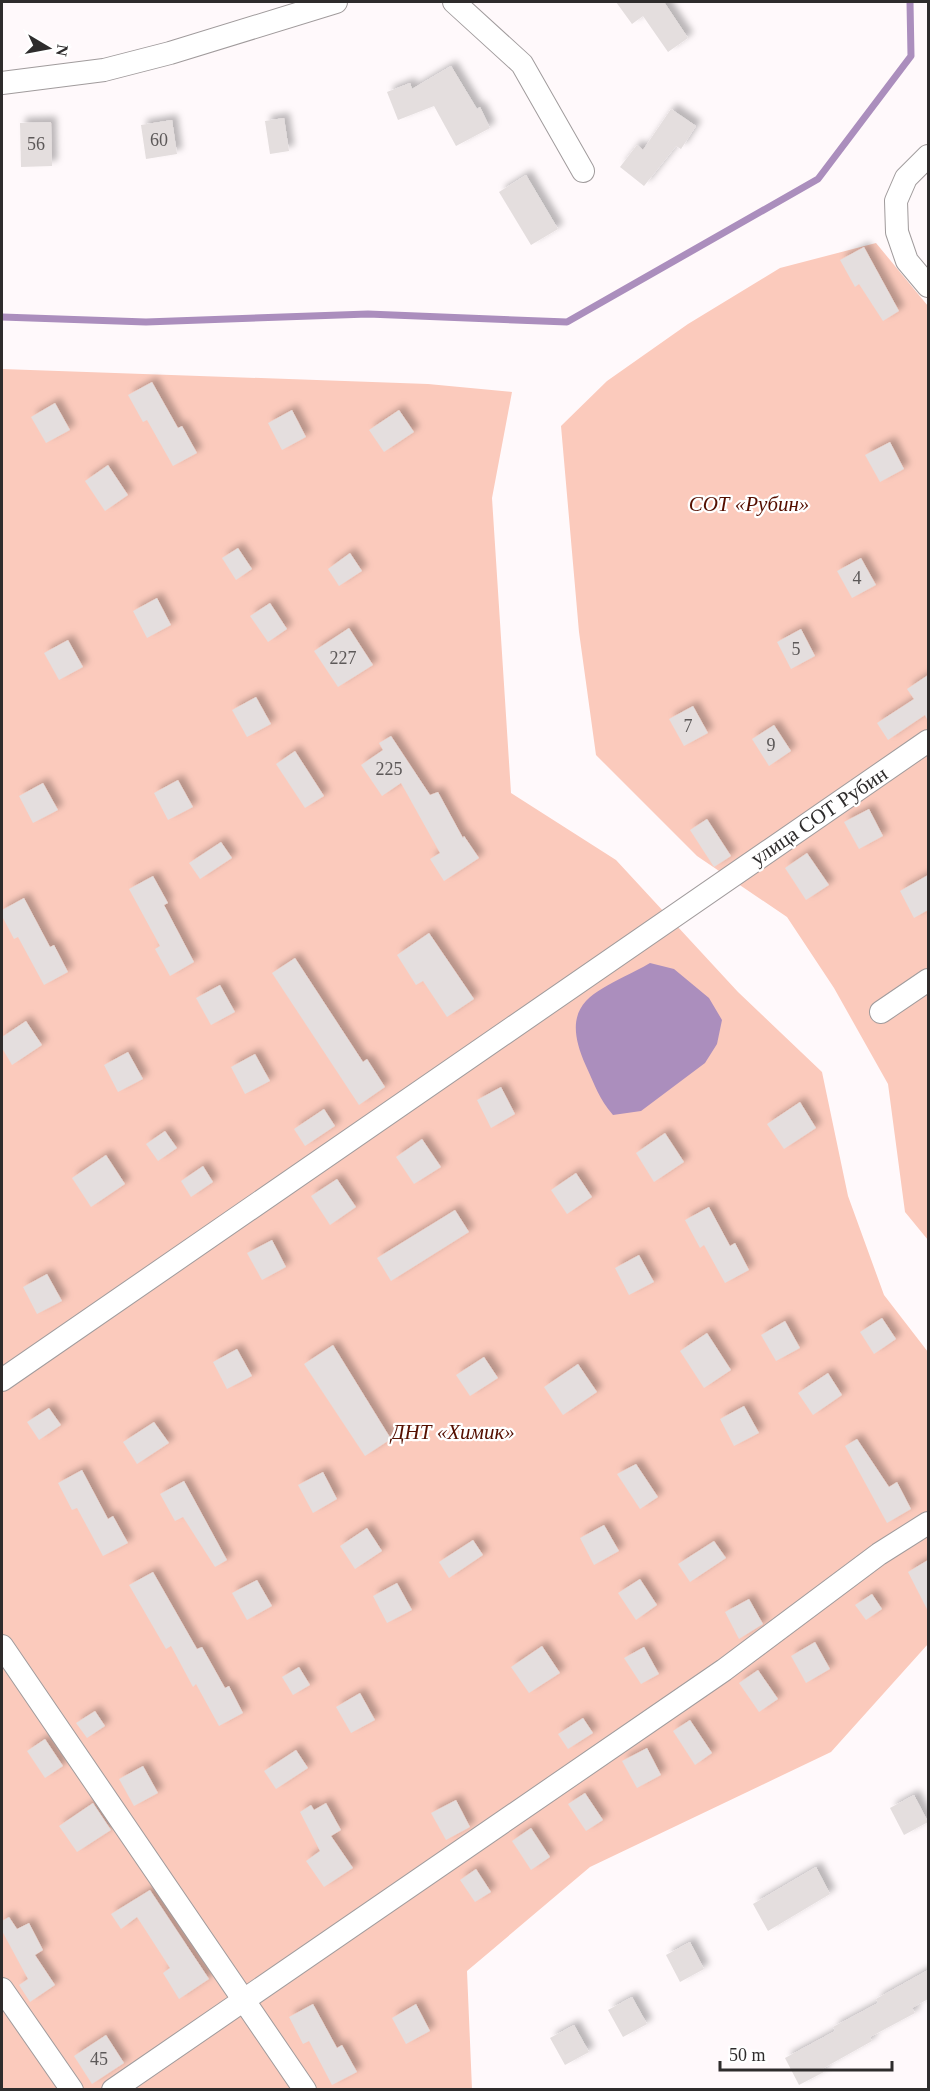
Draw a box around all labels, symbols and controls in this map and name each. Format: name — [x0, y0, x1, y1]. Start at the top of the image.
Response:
north arrow — [18, 18, 78, 78]
text: N — [53, 43, 72, 58]
house number: 60 — [150, 130, 168, 150]
house number: 56 — [27, 134, 45, 154]
park label: СОТ «Рубин» — [689, 492, 809, 516]
house number: 4 — [853, 568, 862, 588]
house number: 5 — [792, 639, 801, 659]
house number: 227 — [330, 648, 357, 668]
house number: 7 — [684, 716, 693, 736]
house number: 9 — [767, 735, 776, 755]
house number: 225 — [376, 759, 403, 779]
street label: улица СОТ Рубин — [746, 761, 892, 871]
park label: ДНТ «Химик» — [389, 1420, 515, 1444]
scale bar — [720, 2034, 892, 2072]
text: 50 m — [729, 2045, 766, 2065]
house number: 45 — [90, 2049, 108, 2069]

